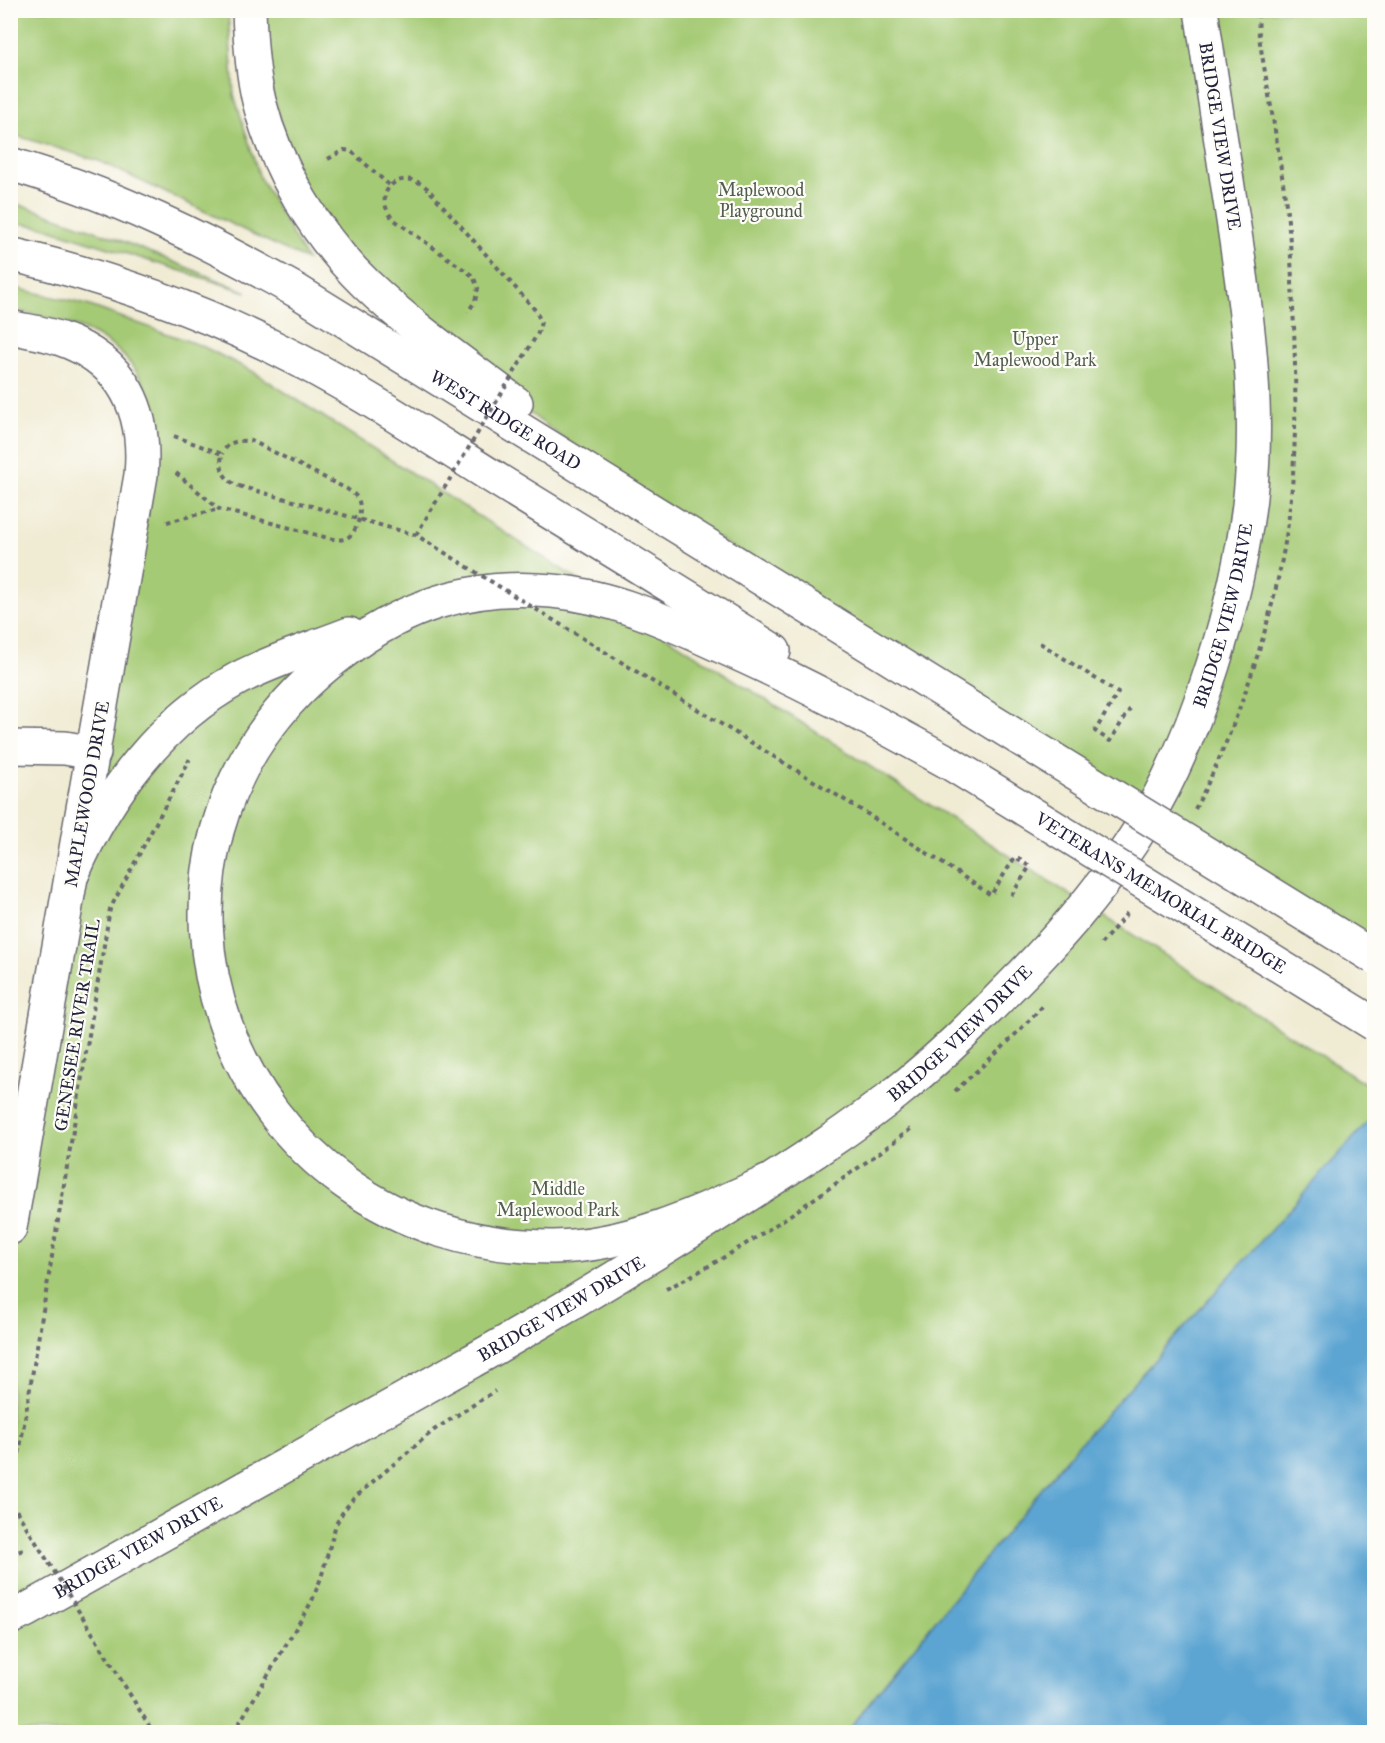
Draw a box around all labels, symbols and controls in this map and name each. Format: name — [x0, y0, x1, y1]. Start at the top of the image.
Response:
street label: BRIDGE VIEW DRIVE — [1194, 40, 1246, 232]
park label: Maplewood Playground — [718, 179, 804, 223]
park label: Upper Maplewood Park — [974, 328, 1097, 371]
street label: WEST RIDGE ROAD — [426, 365, 585, 475]
street label: BRIDGE VIEW DRIVE — [1188, 521, 1257, 711]
street label: MAPLEWOOD DRIVE — [60, 699, 114, 889]
street label: VETERANS MEMORIAL BRIDGE — [1031, 807, 1290, 978]
street label: GENESEE RIVER TRAIL — [49, 917, 105, 1133]
street label: BRIDGE VIEW DRIVE — [883, 960, 1037, 1106]
park label: Middle Maplewood Park — [497, 1178, 620, 1221]
street label: BRIDGE VIEW DRIVE — [474, 1251, 649, 1367]
street label: BRIDGE VIEW DRIVE — [50, 1491, 226, 1604]

